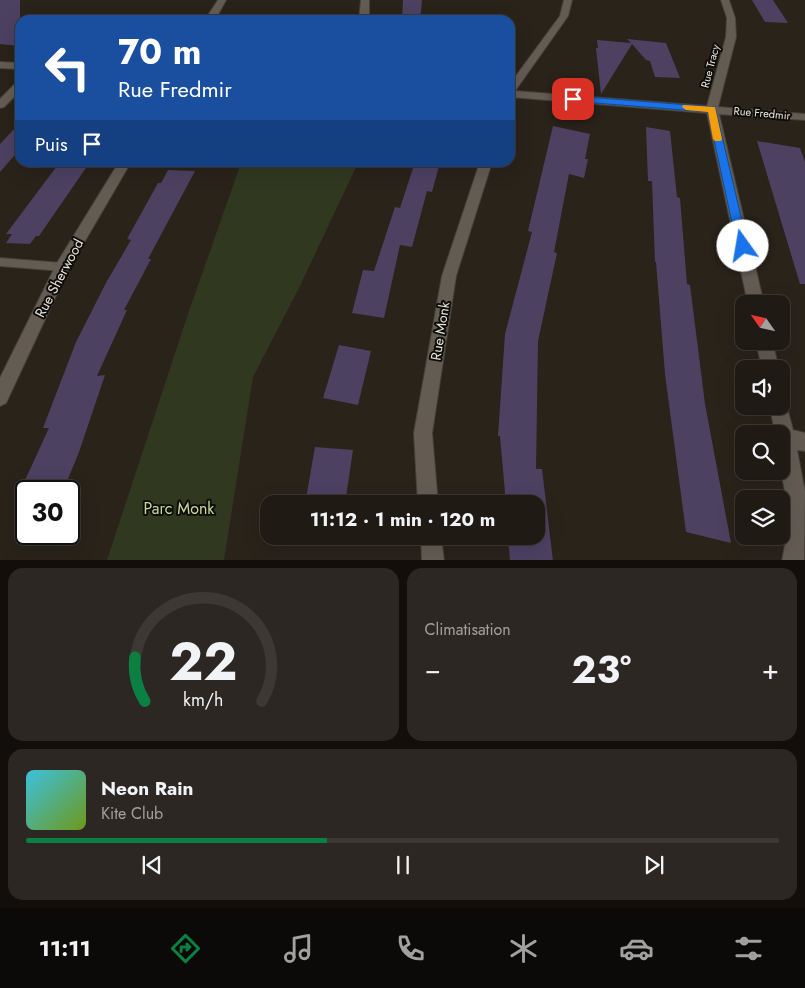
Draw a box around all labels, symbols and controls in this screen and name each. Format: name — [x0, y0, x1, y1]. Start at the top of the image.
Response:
text: 70 m — [118, 27, 201, 77]
icon: left — [35, 35, 100, 100]
street label: Rue Tracy — [697, 42, 724, 89]
text: Rue Fredmir — [118, 73, 232, 105]
pin — [552, 78, 594, 120]
icon: arrive — [559, 85, 587, 113]
street label: Rue Fredmir — [733, 103, 791, 123]
icon: arrive — [78, 130, 106, 158]
text: Puis — [35, 131, 68, 158]
position arrow — [716, 219, 768, 271]
street label: Rue Sherwood — [30, 235, 88, 321]
north arrow — [735, 295, 790, 350]
map controls — [735, 295, 790, 545]
street label: Rue Monk — [425, 299, 455, 362]
button: sound — [735, 360, 790, 415]
button: search — [735, 425, 790, 480]
speed limit sign: 30 — [15, 480, 80, 545]
button: layers — [735, 490, 790, 545]
park label: Parc Monk — [144, 497, 215, 520]
text: 11:12 · 1 min · 120 m — [310, 506, 495, 533]
text: Climatisation — [425, 618, 511, 641]
text: 22 — [169, 624, 237, 700]
text: 23° — [571, 642, 631, 697]
text: − — [425, 649, 441, 690]
text: + — [762, 649, 779, 690]
text: km/h — [183, 687, 223, 713]
text: Neon Rain — [101, 775, 194, 802]
text: Kite Club — [101, 802, 163, 825]
icon: previous — [138, 851, 166, 879]
icon: pause — [389, 851, 417, 879]
icon: next — [640, 851, 668, 879]
icon: directions — [168, 931, 203, 966]
icon: music — [281, 931, 316, 966]
icon: phone — [393, 931, 428, 966]
icon: climate — [506, 931, 541, 966]
icon: car — [619, 931, 654, 966]
icon: filters — [731, 931, 766, 966]
text: 11:11 — [39, 932, 91, 964]

